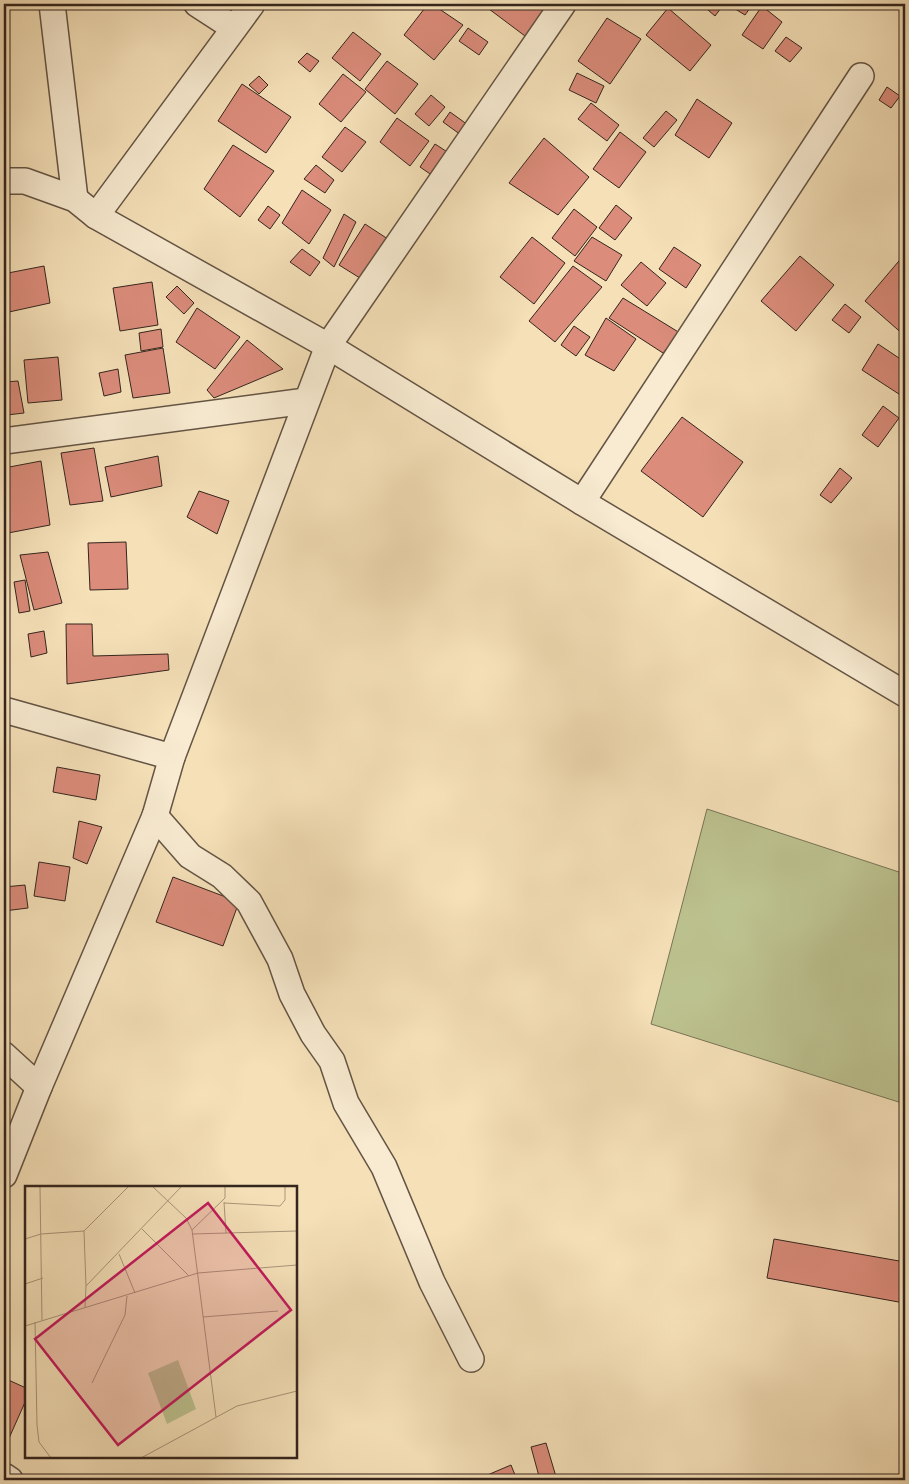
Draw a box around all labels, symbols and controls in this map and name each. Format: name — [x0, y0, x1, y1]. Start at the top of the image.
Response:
inset map — [25, 1186, 298, 1459]

